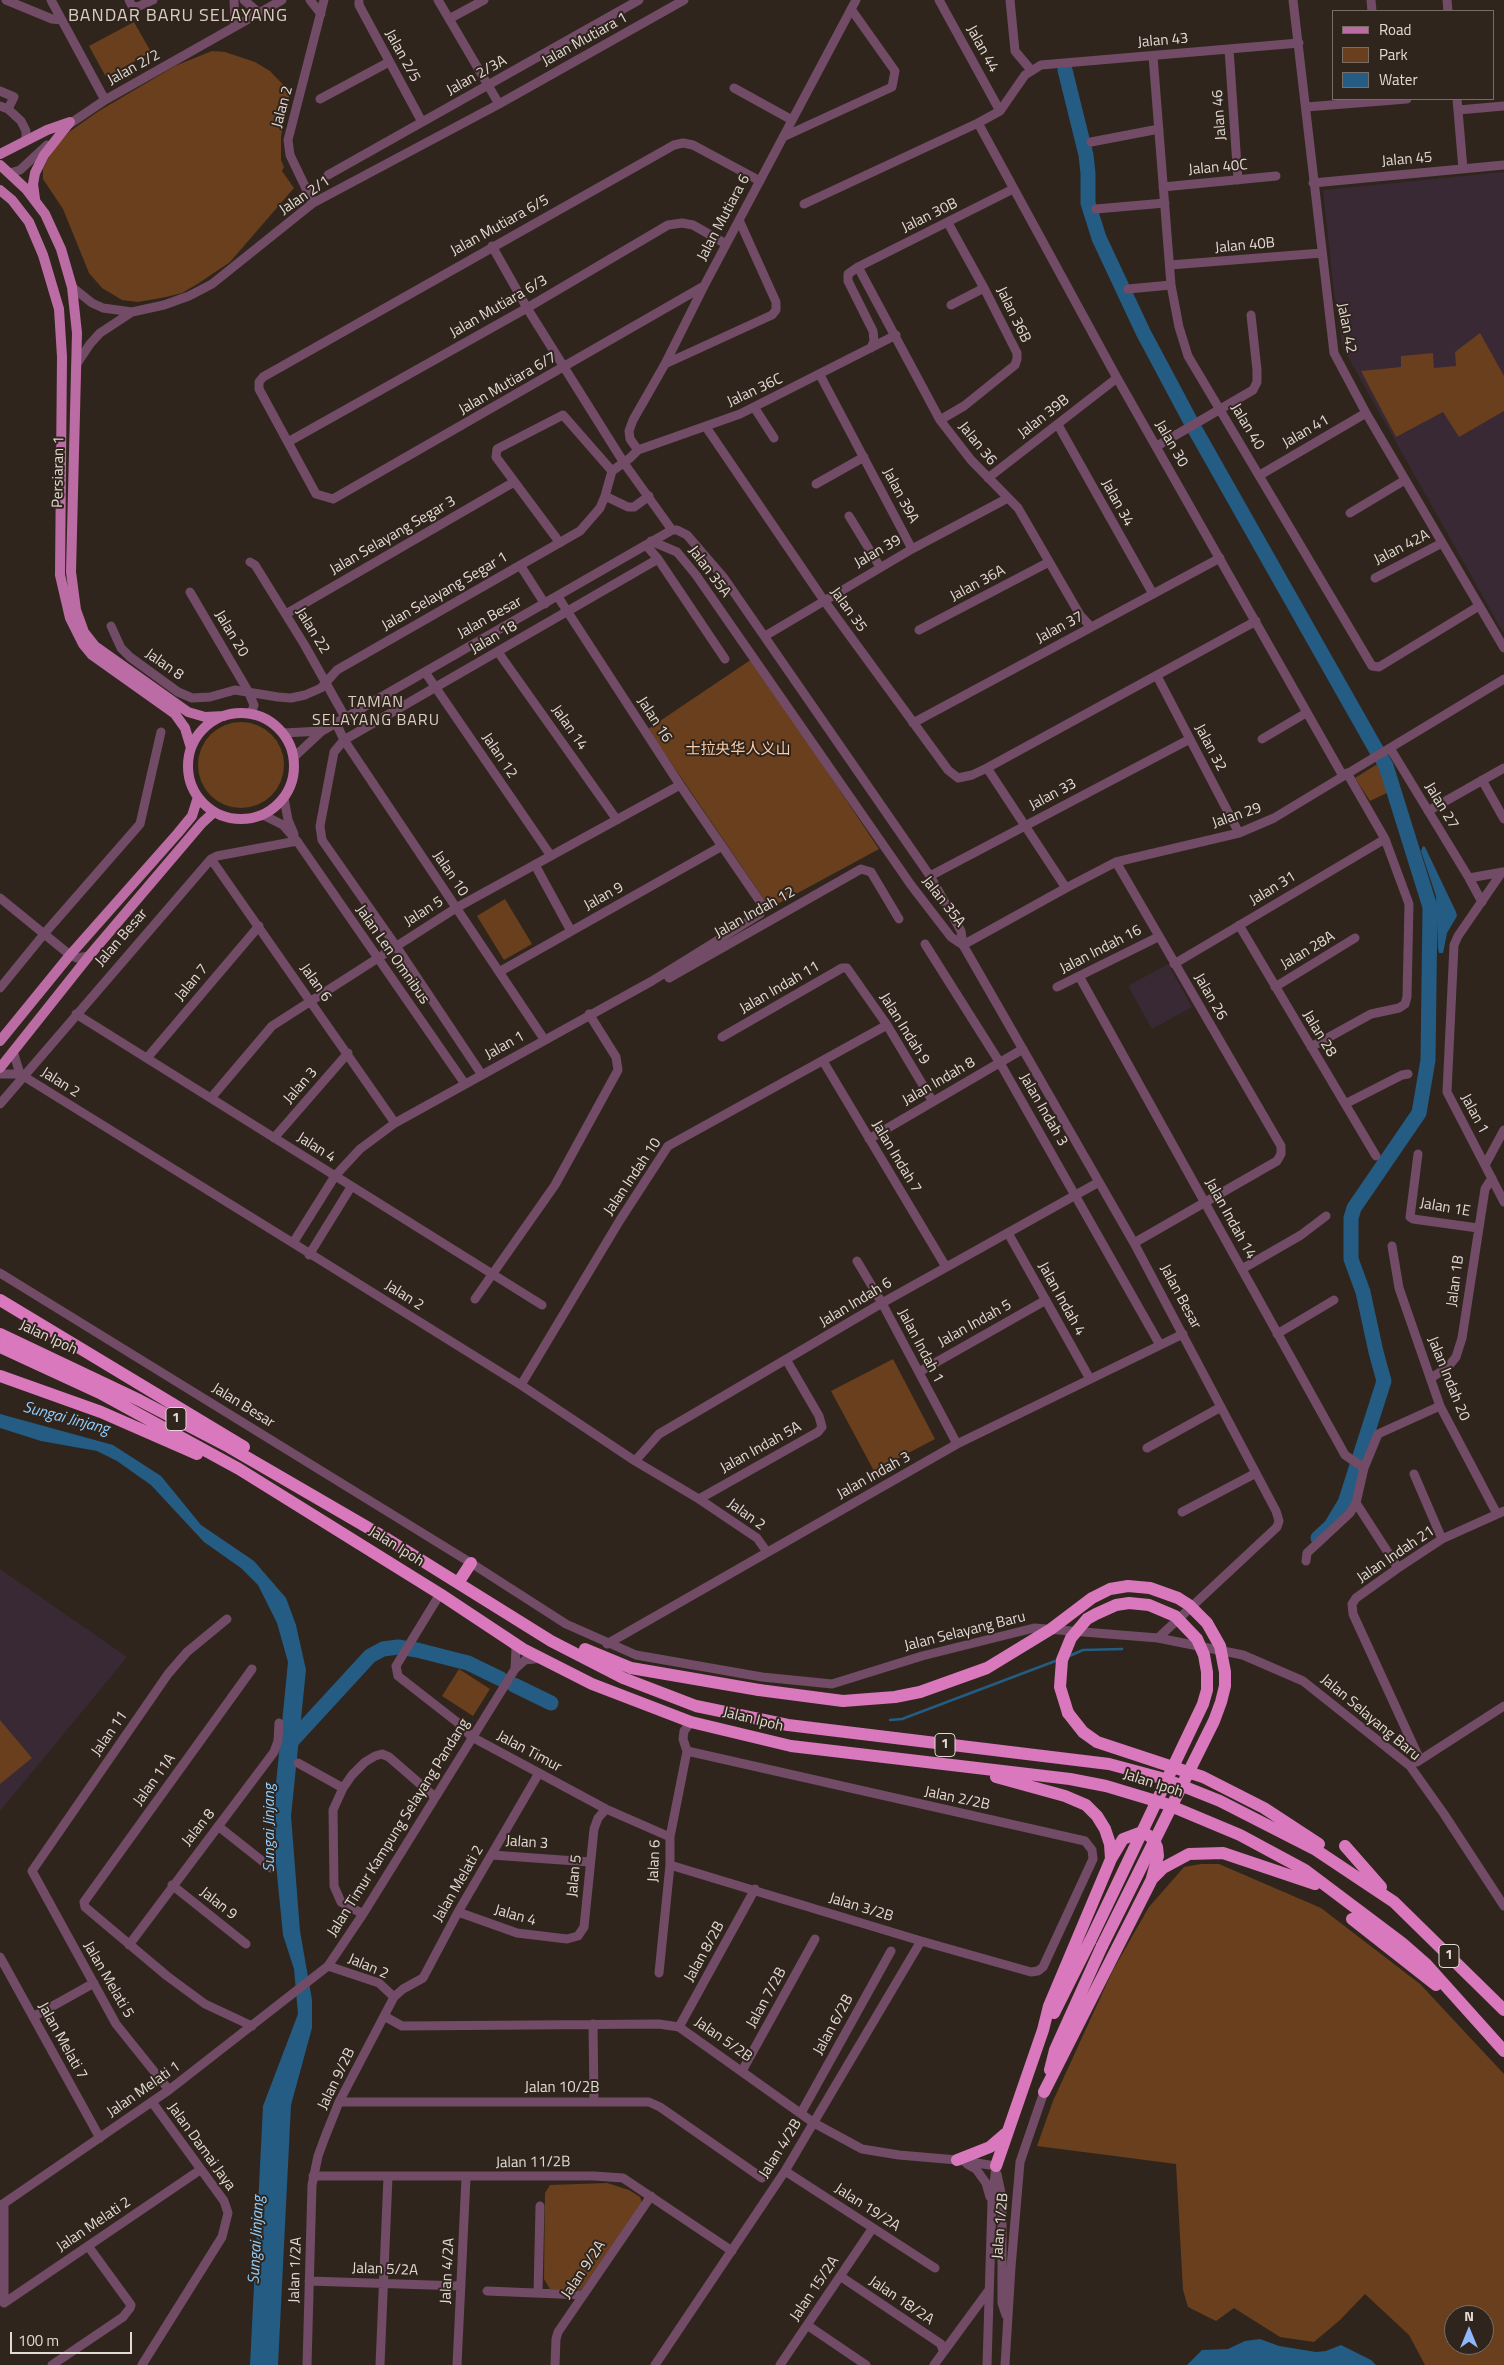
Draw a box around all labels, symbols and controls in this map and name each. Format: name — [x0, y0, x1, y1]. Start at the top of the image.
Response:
district label: BANDAR BARU SELAYANG — [65, 6, 291, 28]
street label: Jalan Mutiara 1 — [539, 9, 631, 71]
legend — [1332, 10, 1494, 100]
text: Road — [1379, 18, 1411, 41]
street label: Jalan 44 — [962, 22, 1002, 76]
street label: Jalan 2/5 — [380, 27, 424, 85]
street label: Jalan 43 — [1137, 30, 1189, 52]
text: Park — [1379, 43, 1408, 66]
street label: Jalan 2/2 — [105, 46, 163, 90]
street label: Jalan 2/3A — [444, 52, 510, 100]
text: Water — [1379, 68, 1418, 91]
street label: Jalan 2 — [269, 84, 297, 130]
street label: Jalan 46 — [1209, 89, 1231, 141]
street label: Jalan 45 — [1381, 149, 1433, 171]
street label: Jalan 40C — [1188, 156, 1248, 180]
street label: Jalan Mutiara 6 — [694, 172, 754, 264]
street label: Jalan 2/1 — [276, 173, 334, 219]
street label: Jalan Mutiara 6/5 — [448, 192, 552, 260]
street label: Jalan 30B — [899, 195, 961, 237]
street label: Jalan 40B — [1214, 234, 1276, 258]
street label: Jalan Mutiara 6/3 — [447, 272, 551, 342]
street label: Jalan 36B — [992, 284, 1034, 346]
street label: Jalan 42 — [1332, 301, 1360, 355]
street label: Jalan Mutiara 6/7 — [456, 349, 560, 419]
street label: Jalan 36C — [724, 370, 786, 412]
street label: Jalan 39B — [1015, 391, 1073, 443]
street label: Jalan 40 — [1226, 401, 1268, 453]
street label: Jalan 41 — [1279, 411, 1333, 453]
street label: Jalan 30 — [1150, 417, 1192, 471]
street label: Jalan 36 — [954, 419, 1000, 469]
street label: Persiaran 1 — [49, 436, 69, 508]
street label: Jalan 39A — [878, 465, 922, 527]
street label: Jalan 34 — [1097, 476, 1137, 530]
street label: Jalan Selayang Segar 3 — [327, 493, 459, 579]
street label: Jalan 42A — [1371, 526, 1433, 570]
street label: Jalan 39 — [851, 531, 905, 573]
street label: Jalan 35A — [684, 543, 734, 601]
street label: Jalan Selayang Segar 1 — [379, 549, 511, 635]
street label: Jalan 36A — [947, 562, 1009, 606]
street label: Jalan 35 — [826, 584, 870, 636]
street label: Jalan Besar — [455, 593, 525, 643]
street label: Jalan 22 — [291, 605, 333, 657]
street label: Jalan 20 — [210, 608, 252, 660]
street label: Jalan 37 — [1033, 608, 1087, 648]
street label: Jalan 18 — [467, 617, 521, 659]
street label: Jalan 8 — [141, 645, 187, 685]
district label: TAMAN SELAYANG BARU — [310, 693, 442, 731]
street label: Jalan 16 — [633, 694, 675, 746]
street label: Jalan 14 — [547, 702, 591, 754]
street label: Jalan 32 — [1190, 721, 1230, 775]
street label: Jalan 12 — [477, 730, 521, 782]
park label: 士拉央华人义山 — [686, 741, 790, 759]
street label: Jalan 33 — [1026, 775, 1080, 815]
street label: Jalan 27 — [1420, 780, 1462, 832]
street label: Jalan 29 — [1210, 799, 1264, 833]
street label: Jalan 10 — [428, 848, 472, 900]
street label: Jalan 31 — [1247, 868, 1299, 910]
street label: Jalan 35A — [917, 873, 969, 931]
street label: Jalan 9 — [581, 879, 627, 915]
street label: Jalan Indah 12 — [711, 883, 799, 943]
street label: Jalan 5 — [401, 893, 447, 931]
street label: Jalan Len Omnibus — [351, 902, 433, 1008]
street label: Jalan Besar — [92, 905, 152, 971]
street label: Jalan Indah 16 — [1057, 922, 1145, 978]
street label: Jalan 28A — [1278, 928, 1338, 974]
street label: Jalan Indah 11 — [737, 958, 823, 1018]
street label: Jalan 6 — [295, 960, 335, 1006]
street label: Jalan 7 — [171, 961, 213, 1005]
street label: Jalan 26 — [1189, 970, 1231, 1024]
street label: Jalan Indah 9 — [875, 990, 933, 1068]
street label: Jalan 28 — [1298, 1008, 1340, 1060]
street label: Jalan 1 — [482, 1028, 528, 1064]
street label: Jalan Indah 8 — [899, 1054, 979, 1110]
street label: Jalan 2 — [37, 1064, 83, 1102]
street label: Jalan 3 — [280, 1064, 322, 1108]
street label: Jalan Indah 3 — [1015, 1070, 1071, 1150]
street label: Jalan 1 — [1456, 1091, 1492, 1137]
street label: Jalan Indah 7 — [867, 1118, 925, 1196]
street label: Jalan 4 — [293, 1129, 339, 1167]
street label: Jalan Indah 10 — [601, 1135, 665, 1219]
street label: Jalan Indah 14 — [1200, 1175, 1260, 1263]
street label: Jalan 1E — [1418, 1195, 1472, 1221]
street label: Jalan 1B — [1443, 1254, 1469, 1308]
street label: Jalan Indah 4 — [1033, 1259, 1089, 1339]
street label: Jalan Besar — [1155, 1262, 1205, 1332]
street label: Jalan Indah 6 — [817, 1274, 895, 1332]
street label: Jalan 2 — [381, 1277, 427, 1315]
street label: Jalan Indah 5 — [935, 1296, 1015, 1352]
street label: Jalan Indah 1 — [893, 1306, 947, 1386]
street label: Jalan Ipoh — [16, 1317, 80, 1359]
street label: Jalan Indah 20 — [1423, 1334, 1473, 1424]
street label: Jalan Besar — [208, 1380, 278, 1432]
water label: Sungai Jinjang — [21, 1398, 111, 1440]
road number: 1 — [166, 1408, 186, 1430]
street label: Jalan Indah 5A — [717, 1418, 805, 1478]
street label: Jalan Indah 3 — [834, 1448, 914, 1504]
street label: Jalan 2 — [723, 1495, 769, 1535]
street label: Jalan Ipoh — [365, 1523, 427, 1571]
street label: Jalan Indah 21 — [1354, 1523, 1438, 1587]
street label: Jalan Selayang Baru — [902, 1608, 1028, 1656]
street label: Jalan Selayang Baru — [1317, 1671, 1423, 1765]
street label: Jalan Ipoh — [721, 1704, 785, 1736]
street label: Jalan 11 — [88, 1708, 132, 1760]
street label: Jalan Timur Kampung Selayang Pandang — [324, 1716, 474, 1940]
street label: Jalan Timur — [493, 1727, 565, 1777]
road number: 1 — [935, 1734, 955, 1756]
street label: Jalan 11A — [130, 1750, 180, 1810]
street label: Jalan Ipoh — [1121, 1766, 1185, 1802]
street label: Jalan 2/2B — [923, 1783, 991, 1815]
water label: Sungai Jinjang — [260, 1784, 280, 1872]
street label: Jalan 8 — [179, 1806, 219, 1850]
street label: Jalan 3 — [505, 1833, 549, 1853]
street label: Jalan 6 — [645, 1839, 665, 1883]
street label: Jalan Melati 2 — [430, 1842, 488, 1926]
street label: Jalan 5 — [564, 1854, 586, 1898]
street label: Jalan 9 — [196, 1884, 240, 1924]
street label: Jalan 3/2B — [827, 1890, 895, 1926]
street label: Jalan 4 — [492, 1901, 538, 1931]
street label: Jalan 8/2B — [681, 1919, 729, 1985]
street label: Jalan Melati 5 — [79, 1938, 137, 2022]
road number: 1 — [1439, 1944, 1459, 1968]
street label: Jalan 2 — [345, 1950, 391, 1984]
street label: Jalan 7/2B — [743, 1965, 791, 2031]
street label: Jalan 6/2B — [810, 1992, 858, 2058]
street label: Jalan Melati 7 — [33, 1999, 91, 2083]
street label: Jalan 5/2B — [691, 2014, 755, 2066]
street label: Jalan 9/2B — [314, 2045, 360, 2113]
street label: Jalan Melati 1 — [104, 2058, 184, 2122]
street label: Jalan 10/2B — [525, 2079, 599, 2097]
street label: Jalan Damai Jaya — [163, 2099, 239, 2195]
street label: Jalan 4/2B — [756, 2116, 806, 2182]
street label: Jalan 11/2B — [495, 2153, 571, 2173]
street label: Jalan 19/2A — [831, 2180, 903, 2236]
street label: Jalan 1/2B — [989, 2192, 1013, 2260]
street label: Jalan Melati 2 — [54, 2194, 134, 2256]
water label: Sungai Jinjang — [245, 2195, 269, 2285]
street label: Jalan 1/2A — [286, 2237, 306, 2303]
street label: Jalan 4/2A — [437, 2238, 459, 2304]
street label: Jalan 9/2A — [558, 2238, 610, 2302]
street label: Jalan 15/2A — [787, 2253, 843, 2325]
street label: Jalan 5/2A — [352, 2260, 418, 2280]
street label: Jalan 18/2A — [865, 2273, 937, 2329]
north arrow — [1444, 2305, 1494, 2355]
text: N — [1464, 2305, 1474, 2326]
scale bar — [12, 2322, 135, 2354]
text: 100 m — [18, 2329, 59, 2352]

